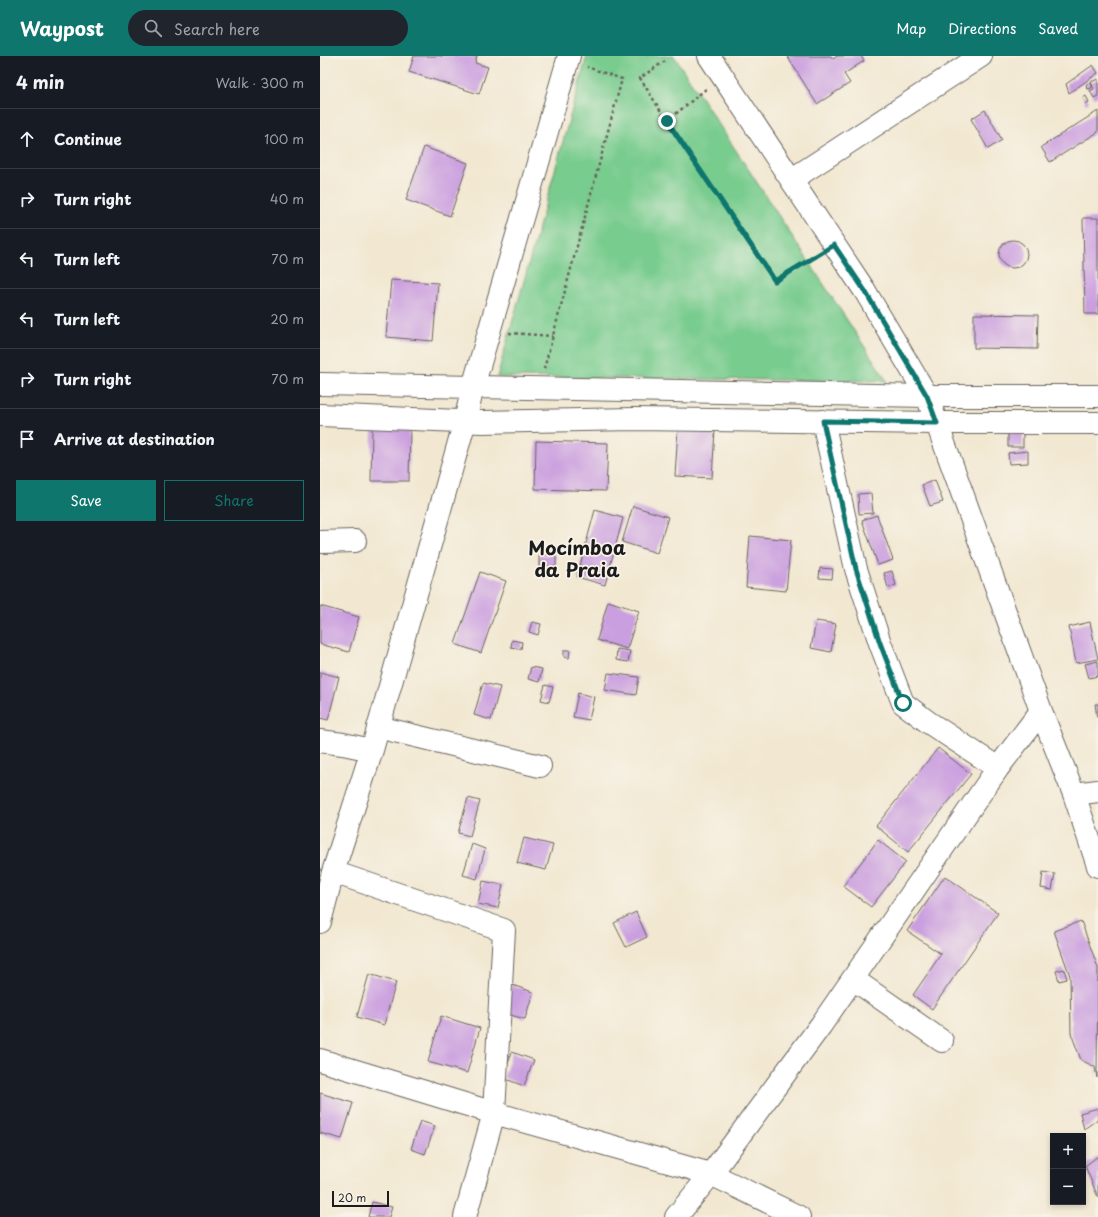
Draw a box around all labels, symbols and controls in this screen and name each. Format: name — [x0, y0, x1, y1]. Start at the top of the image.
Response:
search box — [128, 10, 408, 46]
text: Waypost — [20, 14, 104, 42]
icon: search — [142, 17, 164, 39]
text: Search here — [174, 17, 260, 40]
text: Map — [896, 18, 926, 39]
text: Directions — [948, 18, 1016, 39]
text: Saved — [1038, 18, 1078, 39]
text: 4 min — [16, 69, 64, 95]
text: Walk · 300 m — [216, 73, 304, 92]
route end — [658, 112, 676, 130]
text: Continue — [54, 127, 122, 150]
icon: ahead — [16, 128, 38, 150]
text: 100 m — [264, 129, 304, 148]
text: Turn right — [54, 187, 131, 210]
icon: right — [16, 188, 38, 210]
text: 40 m — [270, 189, 304, 208]
text: Turn left — [54, 247, 120, 270]
icon: left — [16, 248, 38, 270]
text: 70 m — [271, 249, 304, 268]
text: Turn left — [54, 307, 120, 330]
icon: left — [16, 308, 38, 330]
text: 20 m — [270, 309, 304, 328]
text: Turn right — [54, 367, 131, 390]
icon: right — [16, 368, 38, 390]
text: 70 m — [271, 369, 304, 388]
text: Arrive at destination — [54, 427, 215, 450]
icon: arrive — [16, 428, 38, 450]
button: Save — [16, 480, 156, 521]
button: Share — [164, 480, 304, 521]
district label: Mocímboa da Praia — [528, 533, 626, 583]
route start — [894, 694, 912, 712]
map controls — [1050, 1133, 1086, 1205]
button: + — [1050, 1133, 1086, 1169]
button: − — [1050, 1169, 1086, 1205]
scale bar — [332, 1189, 389, 1208]
text: 20 m — [338, 1189, 366, 1206]

